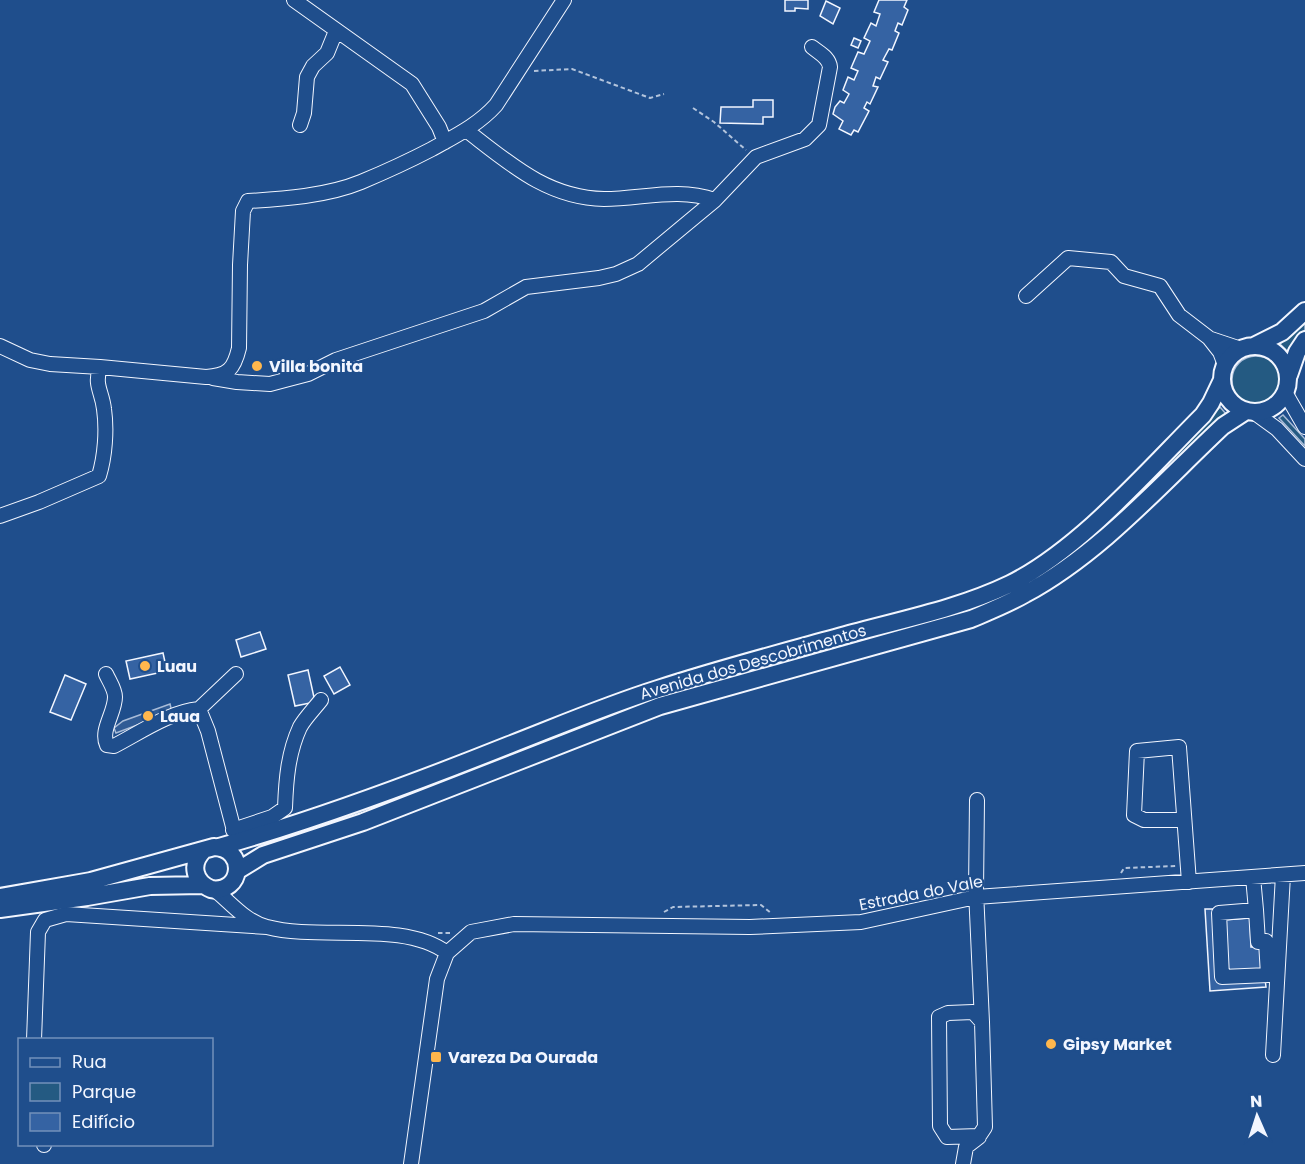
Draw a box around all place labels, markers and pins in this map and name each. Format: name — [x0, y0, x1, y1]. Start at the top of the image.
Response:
place label: Villa bonita — [269, 355, 363, 378]
marker: Villa bonita — [250, 359, 264, 373]
place label: Luau — [157, 655, 197, 678]
marker: Luau — [138, 659, 152, 673]
place label: Laua — [160, 705, 200, 728]
marker: Laua — [141, 709, 155, 723]
place label: Gipsy Market — [1063, 1033, 1172, 1056]
marker: Gipsy Market — [1044, 1037, 1058, 1051]
place label: Vareza Da Ourada — [448, 1046, 598, 1069]
marker: Vareza Da Ourada — [429, 1050, 443, 1064]

